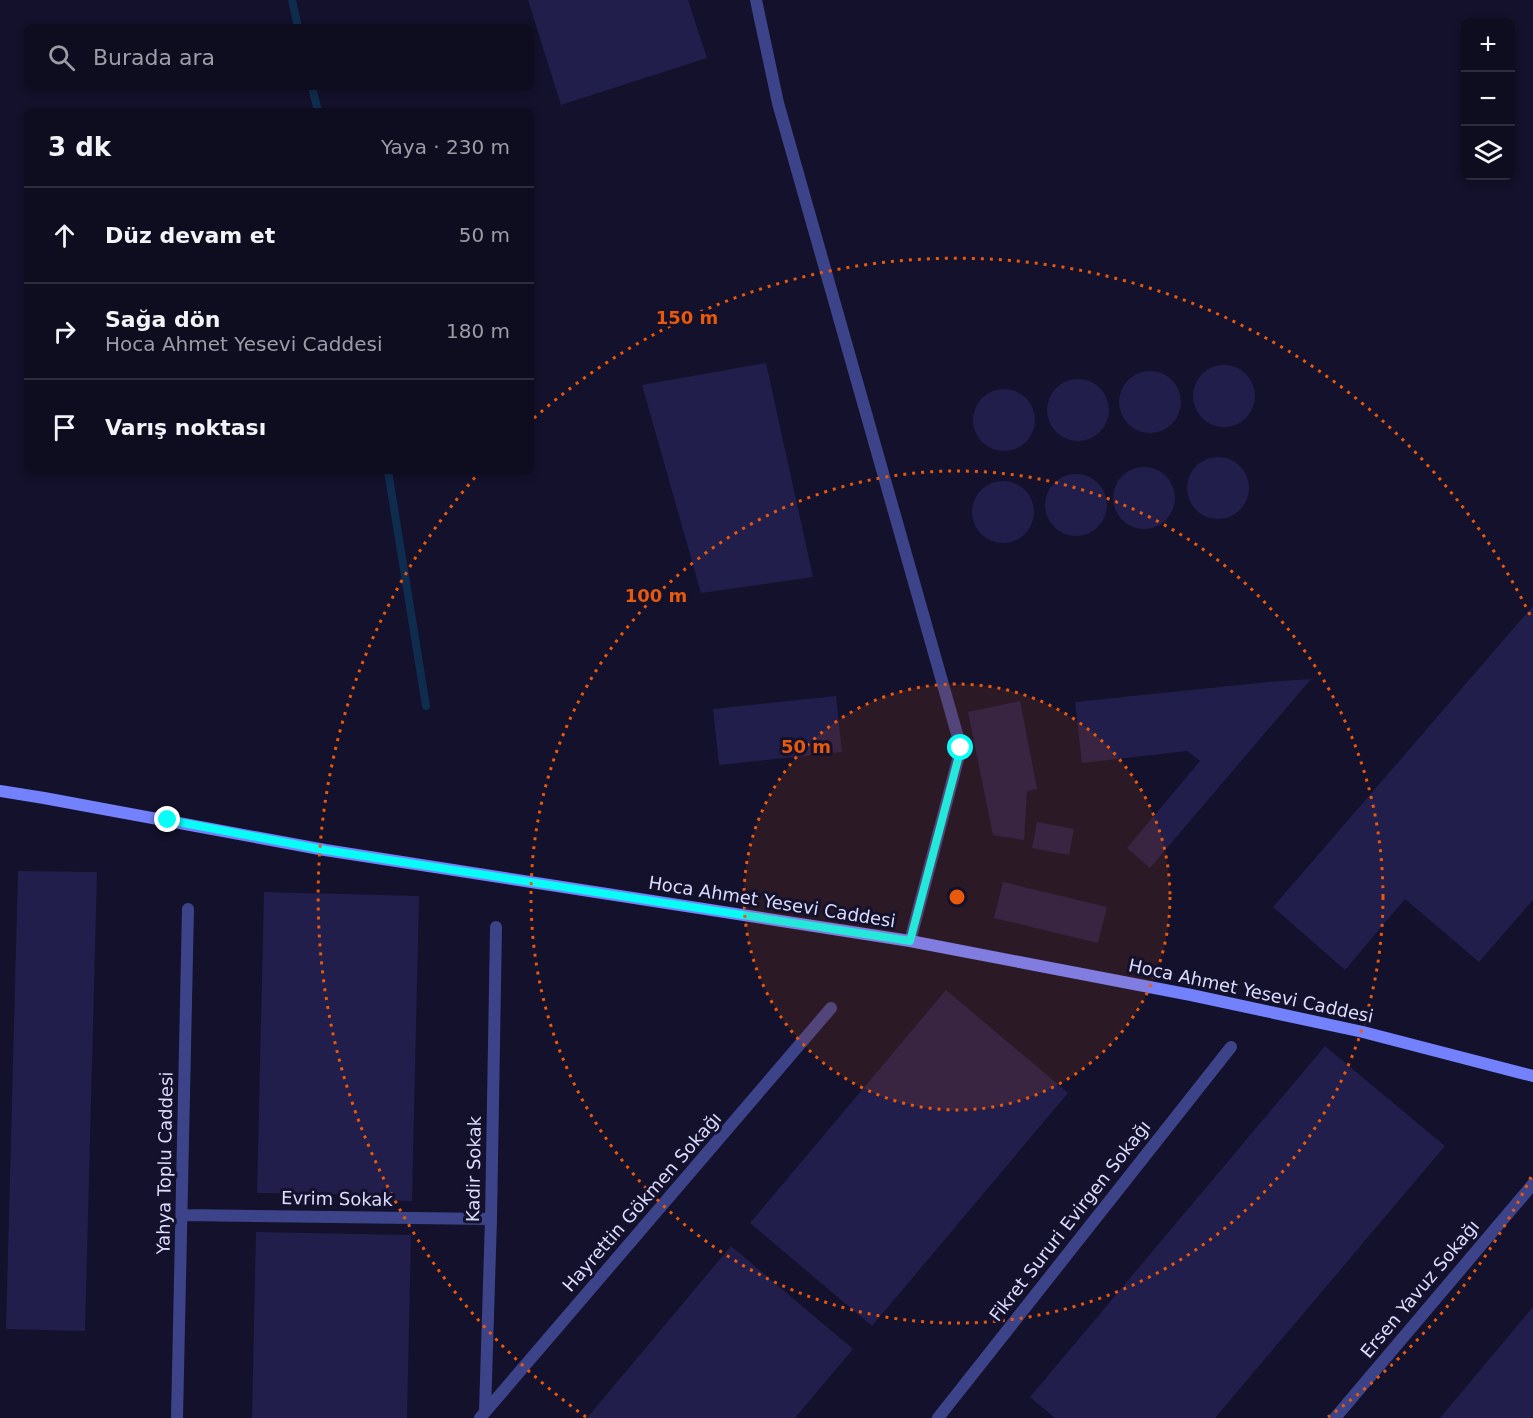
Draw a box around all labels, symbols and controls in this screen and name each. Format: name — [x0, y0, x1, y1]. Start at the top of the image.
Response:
map controls — [1461, 18, 1515, 180]
button: + — [1461, 18, 1515, 72]
search box — [24, 24, 534, 90]
icon: search — [45, 41, 78, 74]
text: Burada ara — [93, 45, 215, 70]
button: − — [1461, 72, 1515, 126]
button: layers — [1461, 126, 1515, 180]
text: 3 dk — [48, 132, 111, 162]
text: Yaya · 230 m — [381, 135, 510, 159]
icon: ahead — [48, 219, 81, 252]
text: Düz devam et — [105, 223, 275, 248]
text: 50 m — [459, 223, 510, 247]
text: Sağa dön — [105, 307, 220, 332]
text: 150 m — [656, 307, 718, 328]
icon: right — [48, 315, 81, 348]
text: 180 m — [446, 319, 510, 343]
text: Hoca Ahmet Yesevi Caddesi — [105, 332, 382, 356]
icon: arrive — [48, 411, 81, 444]
text: Varış noktası — [105, 415, 266, 440]
text: 100 m — [625, 585, 687, 606]
route start — [947, 734, 973, 760]
text: 50 m — [781, 736, 831, 757]
route end — [154, 806, 180, 832]
street label: Hoca Ahmet Yesevi Caddesi — [647, 872, 897, 931]
centre of rings — [947, 887, 967, 907]
street label: Hoca Ahmet Yesevi Caddesi — [1127, 954, 1375, 1027]
street label: Yahya Toplu Caddesi — [152, 1071, 177, 1256]
street label: Hayrettin Gökmen Sokağı — [558, 1108, 725, 1296]
street label: Kadir Sokak — [462, 1115, 485, 1222]
street label: Fikret Sururi Evirgen Sokağı — [985, 1116, 1154, 1325]
street label: Evrim Sokak — [281, 1187, 394, 1210]
street label: Ersen Yavuz Sokağı — [1356, 1216, 1483, 1362]

